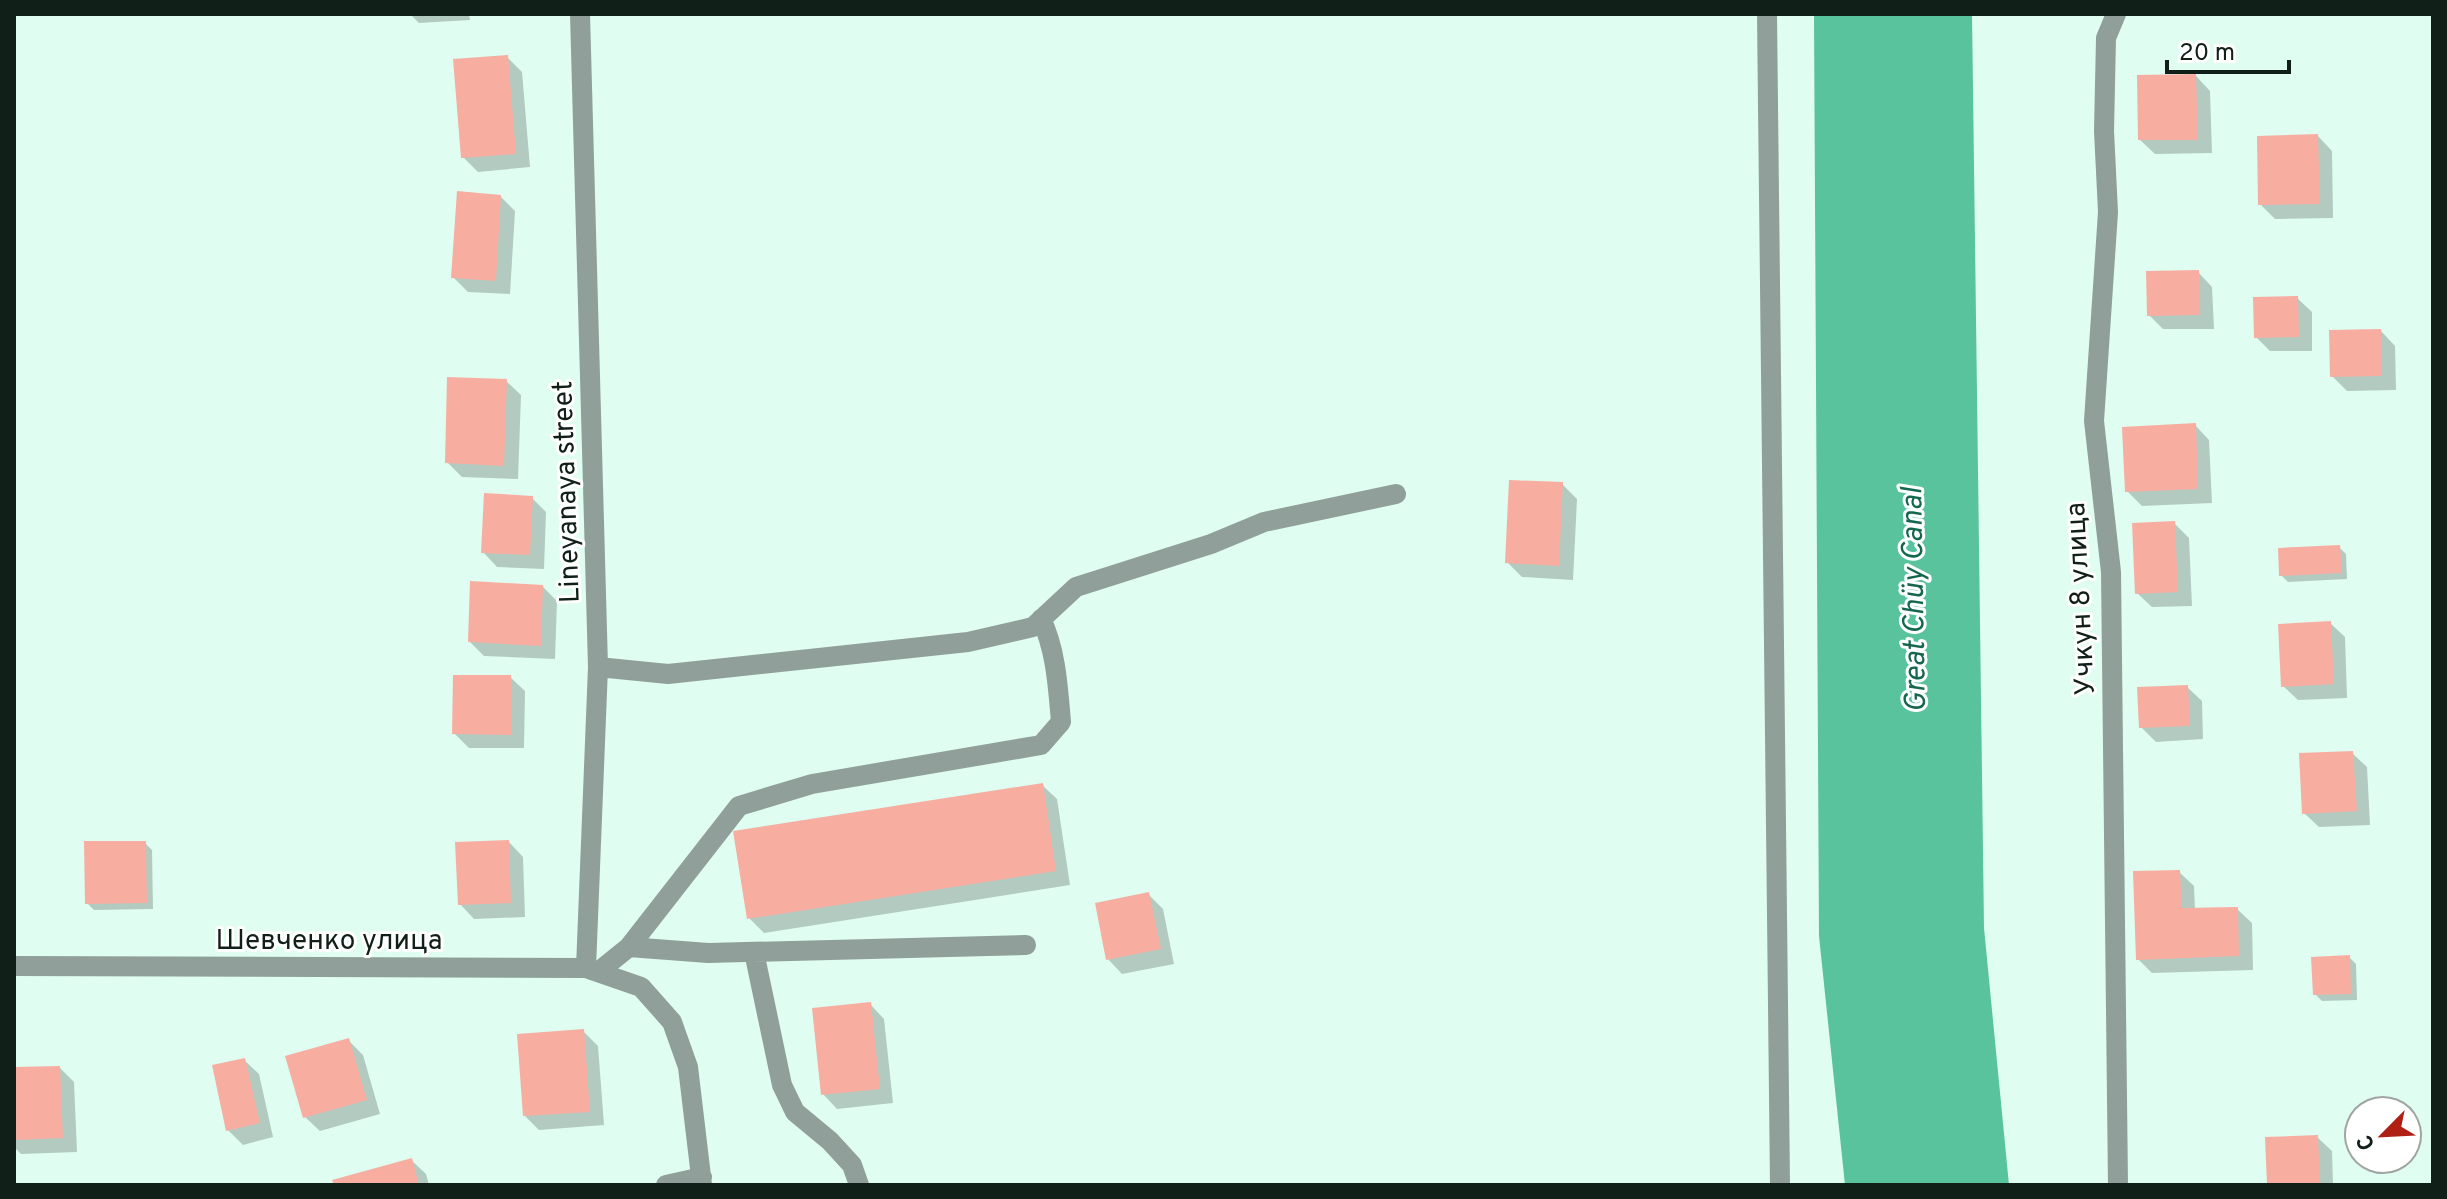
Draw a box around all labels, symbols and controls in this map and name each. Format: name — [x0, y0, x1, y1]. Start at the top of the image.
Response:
scale bar — [2167, 24, 2289, 74]
text: 20 m — [2179, 39, 2235, 69]
street label: Lineyanaya street — [546, 380, 590, 604]
water label: Great Chüy Canal — [1895, 486, 1936, 713]
street label: Учкун 8 улица — [2059, 501, 2105, 696]
street label: Шевченко улица — [215, 924, 443, 960]
north arrow — [2343, 1095, 2423, 1175]
text: С — [2352, 1130, 2382, 1154]

